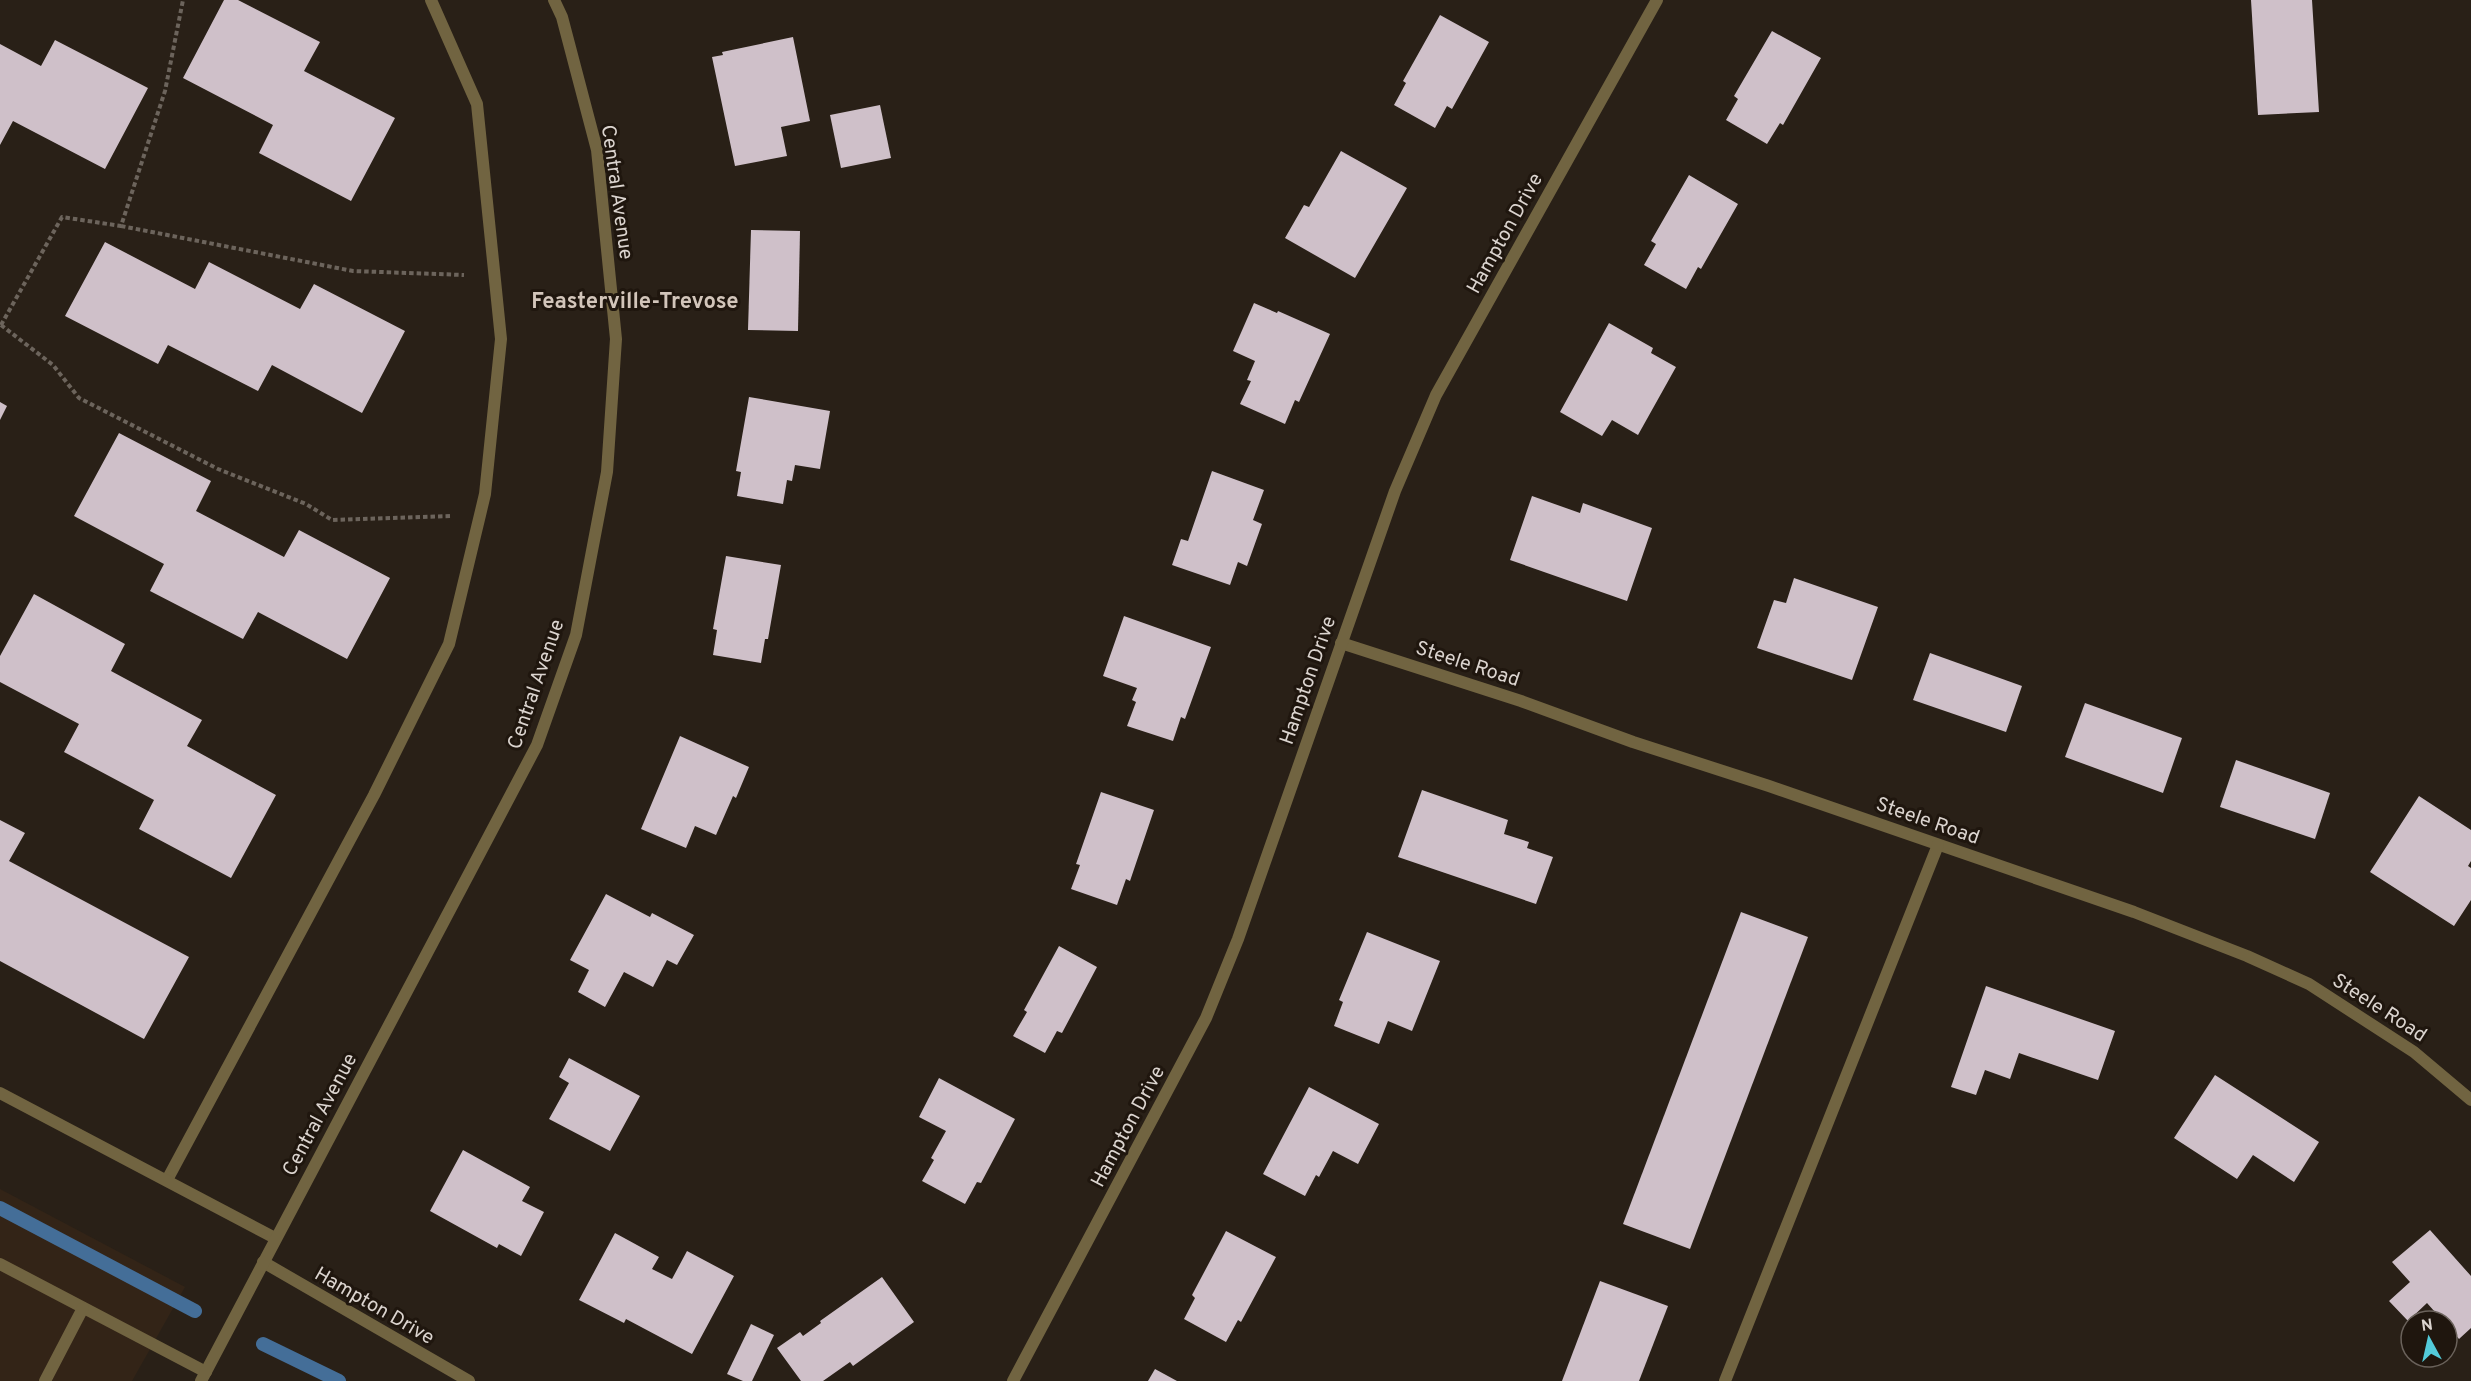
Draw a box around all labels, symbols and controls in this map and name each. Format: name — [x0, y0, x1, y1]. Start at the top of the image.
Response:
street label: Central Avenue — [594, 123, 638, 261]
street label: Hampton Drive — [1462, 169, 1550, 299]
district label: Feasterville-Trevose — [531, 289, 739, 316]
street label: Hampton Drive — [1275, 613, 1343, 748]
street label: Central Avenue — [503, 616, 571, 753]
street label: Steele Road — [1412, 636, 1523, 694]
street label: Steele Road — [1872, 792, 1983, 852]
street label: Steele Road — [2327, 968, 2431, 1049]
street label: Central Avenue — [277, 1049, 364, 1181]
street label: Hampton Drive — [1086, 1062, 1172, 1192]
street label: Hampton Drive — [309, 1262, 439, 1352]
north arrow — [2399, 1309, 2459, 1369]
text: N — [2420, 1315, 2434, 1337]

